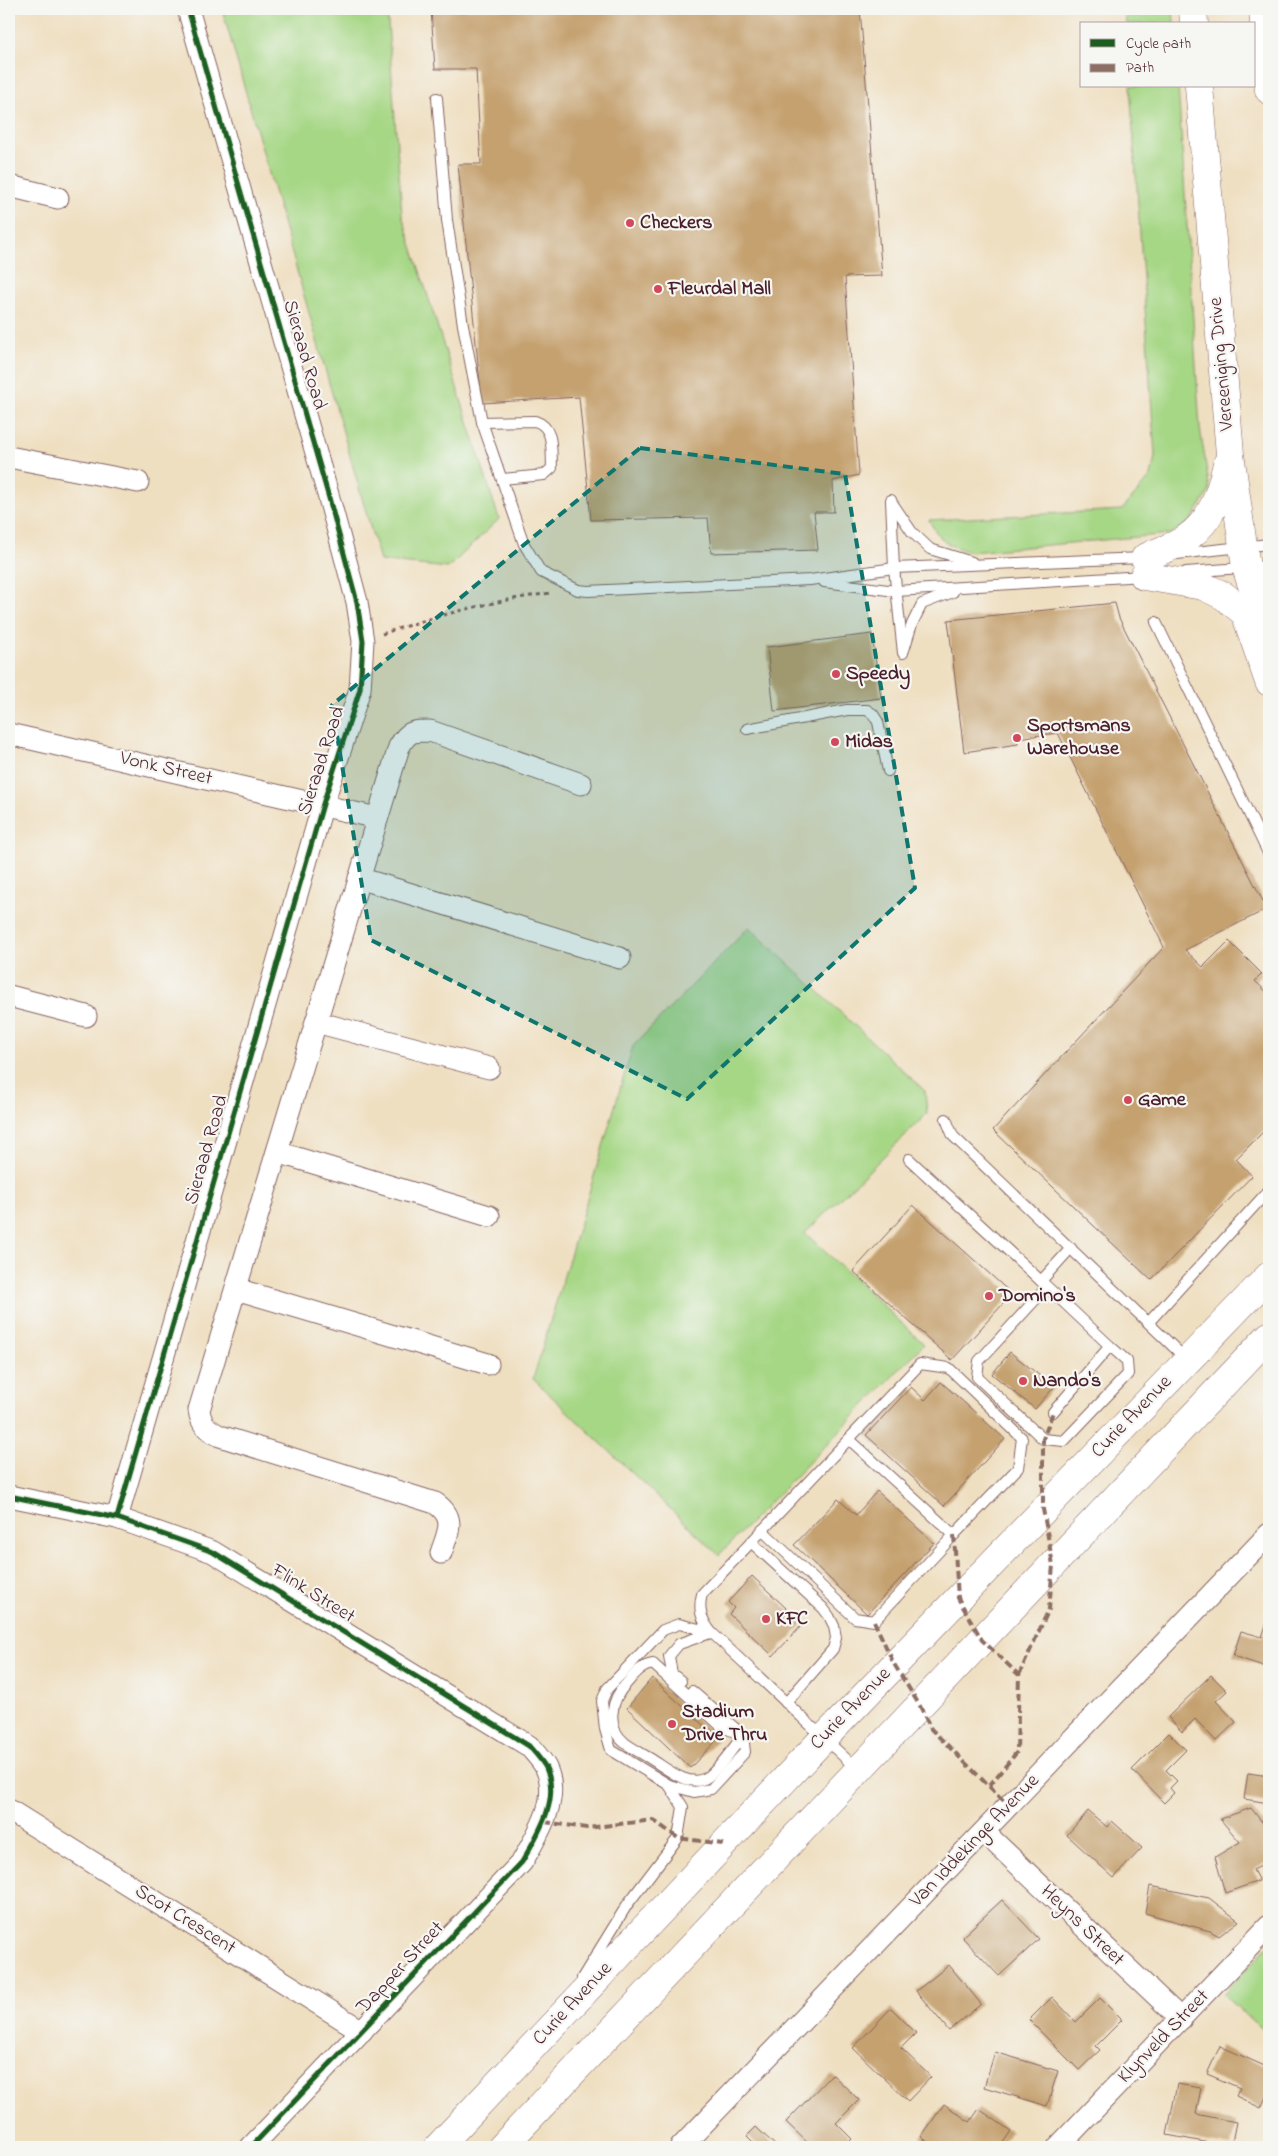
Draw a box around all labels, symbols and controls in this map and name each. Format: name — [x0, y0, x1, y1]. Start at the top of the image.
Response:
legend — [1080, 22, 1256, 88]
text: Cycle path — [1126, 33, 1191, 56]
text: Path — [1126, 57, 1154, 79]
place label: Checkers — [640, 209, 712, 238]
marker: Checkers — [624, 217, 636, 229]
place label: Fleurdal Mall — [667, 275, 771, 304]
marker: Fleurdal Mall — [652, 283, 664, 295]
street label: Vereeniging Drive — [1202, 296, 1243, 433]
street label: Sieraad Road — [274, 297, 334, 413]
place label: Speedy — [846, 660, 910, 690]
marker: Speedy — [830, 668, 842, 680]
street label: Sieraad Road — [291, 703, 353, 819]
place label: Sportsmans Warehouse — [1027, 712, 1131, 764]
place label: Midas — [845, 728, 893, 757]
marker: Sportsmans Warehouse — [1011, 732, 1023, 744]
marker: Midas — [829, 736, 841, 748]
street label: Vonk Street — [116, 744, 215, 794]
place label: Game — [1138, 1086, 1187, 1115]
street label: Sieraad Road — [177, 1092, 237, 1208]
marker: Game — [1122, 1094, 1134, 1106]
place label: Domino's — [998, 1282, 1076, 1311]
marker: Domino's — [983, 1290, 995, 1302]
place label: Nando's — [1033, 1367, 1101, 1396]
street label: Curie Avenue — [1085, 1369, 1179, 1465]
marker: Nando's — [1017, 1375, 1029, 1387]
street label: Flink Street — [265, 1556, 361, 1631]
place label: KFC — [776, 1605, 808, 1634]
marker: KFC — [760, 1613, 772, 1625]
street label: Curie Avenue — [804, 1661, 898, 1757]
place label: Stadium Drive Thru — [681, 1698, 767, 1750]
marker: Stadium Drive Thru — [666, 1718, 678, 1730]
street label: Van Iddekinge Avenue — [903, 1768, 1047, 1916]
street label: Scot Crescent — [129, 1877, 242, 1963]
street label: Heyns Street — [1033, 1878, 1131, 1974]
street label: Dapper Street — [350, 1915, 452, 2022]
street label: Curie Avenue — [526, 1955, 620, 2053]
street label: Klynveld Street — [1111, 1983, 1217, 2091]

